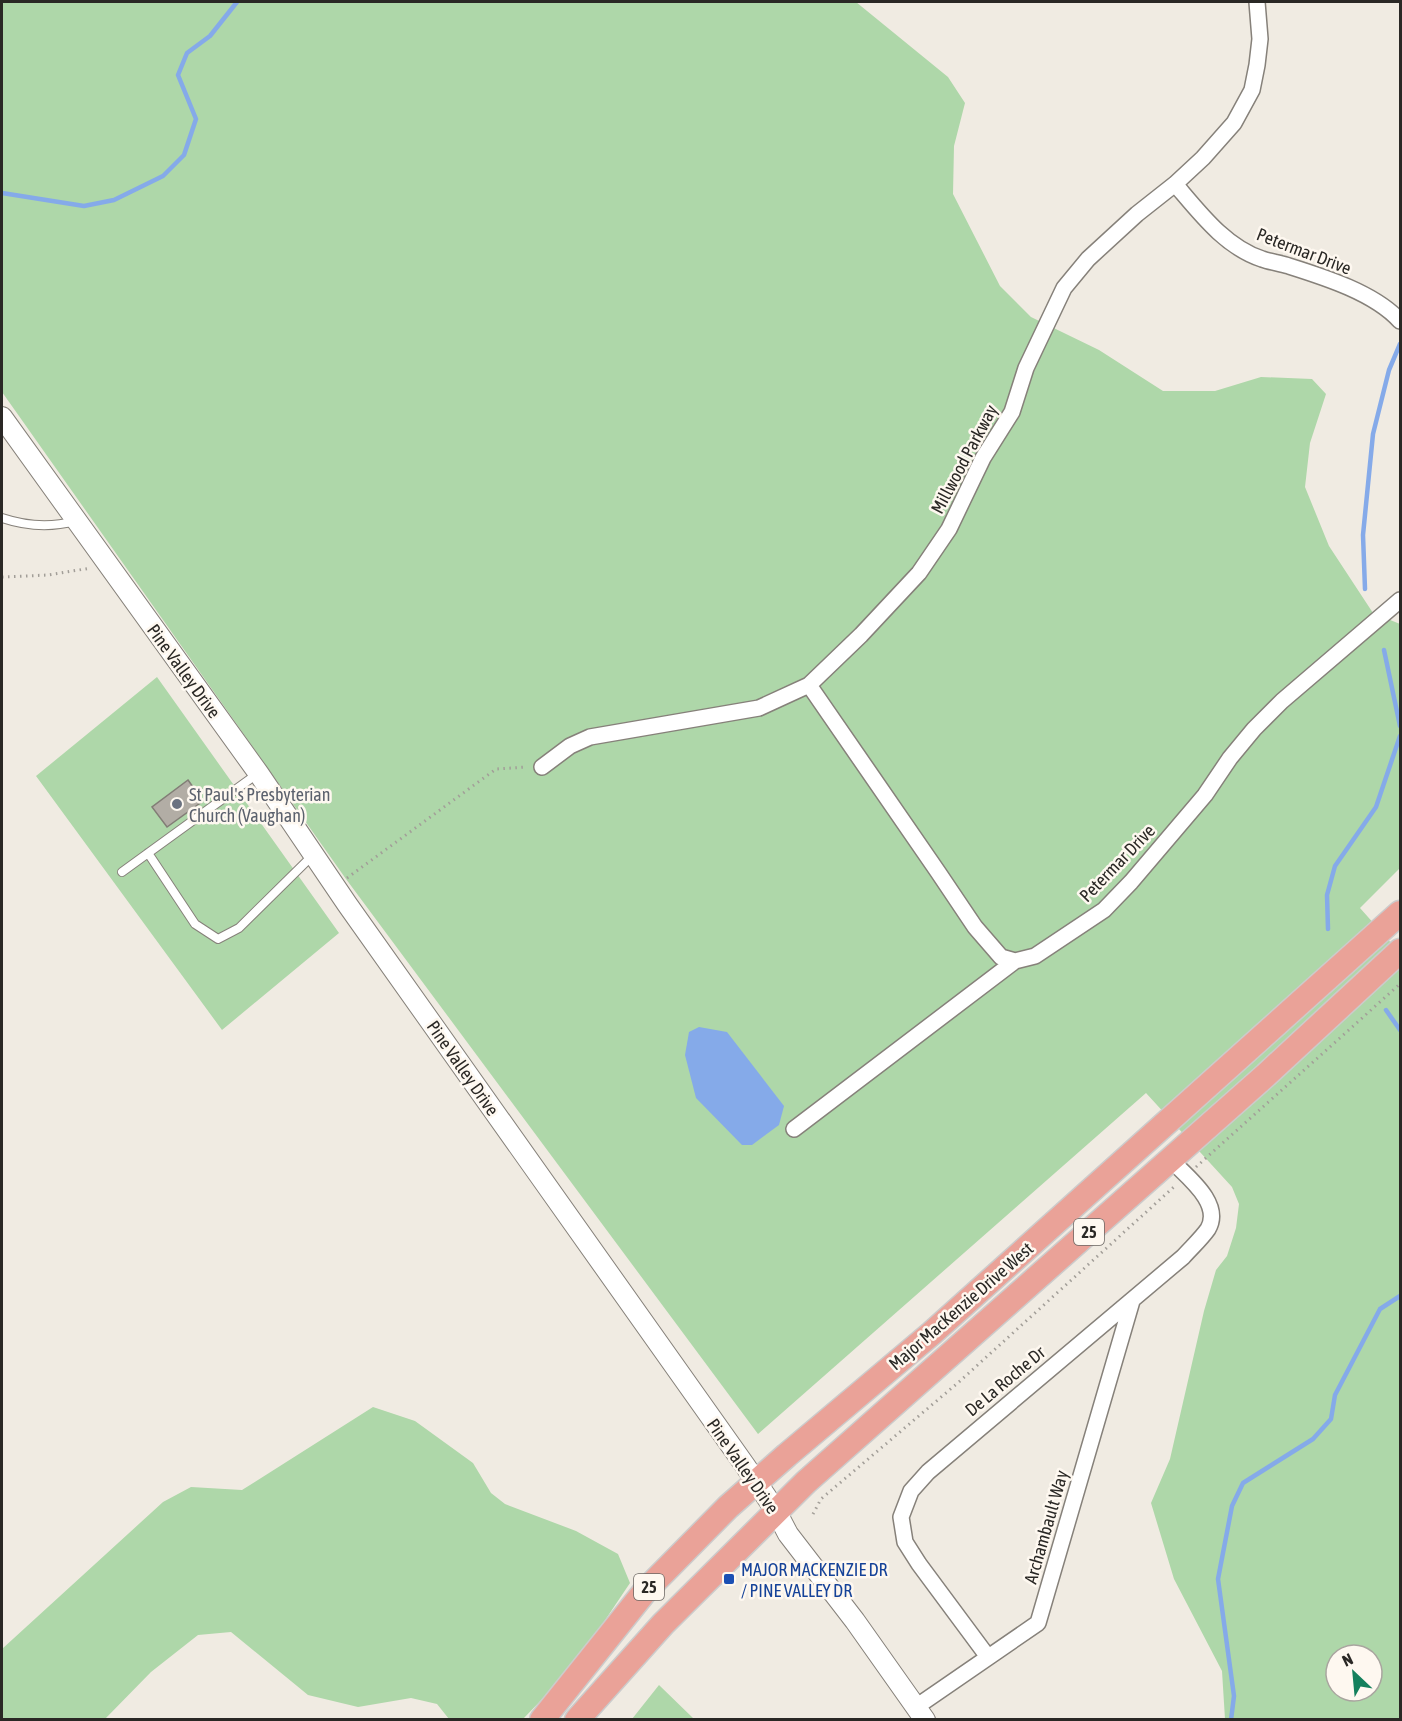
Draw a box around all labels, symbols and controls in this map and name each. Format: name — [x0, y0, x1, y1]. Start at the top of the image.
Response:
street label: Petermar Drive — [1254, 223, 1354, 279]
street label: Millwood Parkway — [926, 401, 1002, 517]
street label: Pine Valley Drive — [143, 620, 225, 722]
place label: St Paul's Presbyterian Church (Vaughan) — [189, 784, 330, 826]
marker: St Paul's Presbyterian Church (Vaughan) — [170, 797, 184, 811]
street label: Petermar Drive — [1075, 820, 1159, 906]
street label: Pine Valley Drive — [423, 1017, 503, 1119]
road number: 25 — [1074, 1219, 1104, 1245]
street label: Major MacKenzie Drive West — [885, 1238, 1037, 1374]
street label: De La Roche Dr — [961, 1341, 1050, 1420]
street label: Pine Valley Drive — [703, 1415, 783, 1517]
street label: Archambault Way — [1020, 1468, 1072, 1586]
place label: MAJOR MACKENZIE DR / PINE VALLEY DR — [741, 1559, 888, 1601]
marker: MAJOR MACKENZIE DR / PINE VALLEY DR — [722, 1572, 736, 1586]
road number: 25 — [634, 1574, 664, 1600]
north arrow — [1324, 1643, 1384, 1703]
text: N — [1339, 1649, 1356, 1670]

